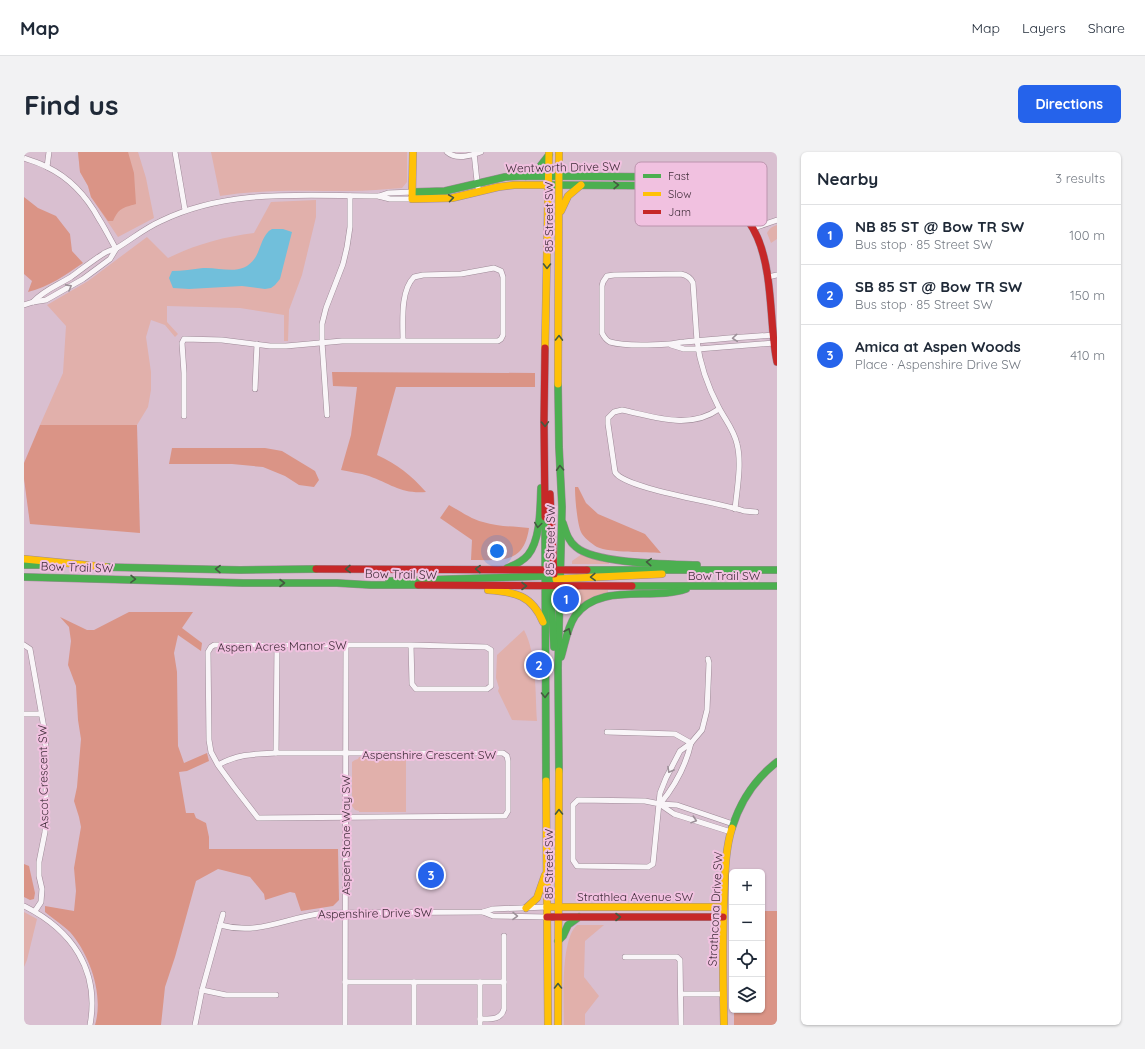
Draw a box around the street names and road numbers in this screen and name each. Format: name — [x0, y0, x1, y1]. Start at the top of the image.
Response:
street label: Wentworth Drive SW — [505, 158, 621, 176]
street label: 85 Street SW — [541, 181, 556, 252]
street label: 85 Street SW — [542, 504, 558, 575]
street label: Bow Trail SW — [40, 558, 114, 576]
street label: Bow Trail SW — [365, 566, 438, 582]
street label: Bow Trail SW — [688, 568, 761, 583]
street label: Aspen Acres Manor SW — [217, 637, 347, 655]
street label: Ascot Crescent SW — [35, 724, 51, 829]
street label: Aspenshire Crescent SW — [362, 747, 496, 762]
street label: Aspen Stone Way SW — [338, 775, 353, 895]
street label: 85 Street SW — [541, 828, 556, 899]
street label: Strathcona Drive SW — [705, 851, 726, 967]
street label: Strathlea Avenue SW — [577, 889, 693, 904]
street label: Aspenshire Drive SW — [318, 904, 433, 921]

